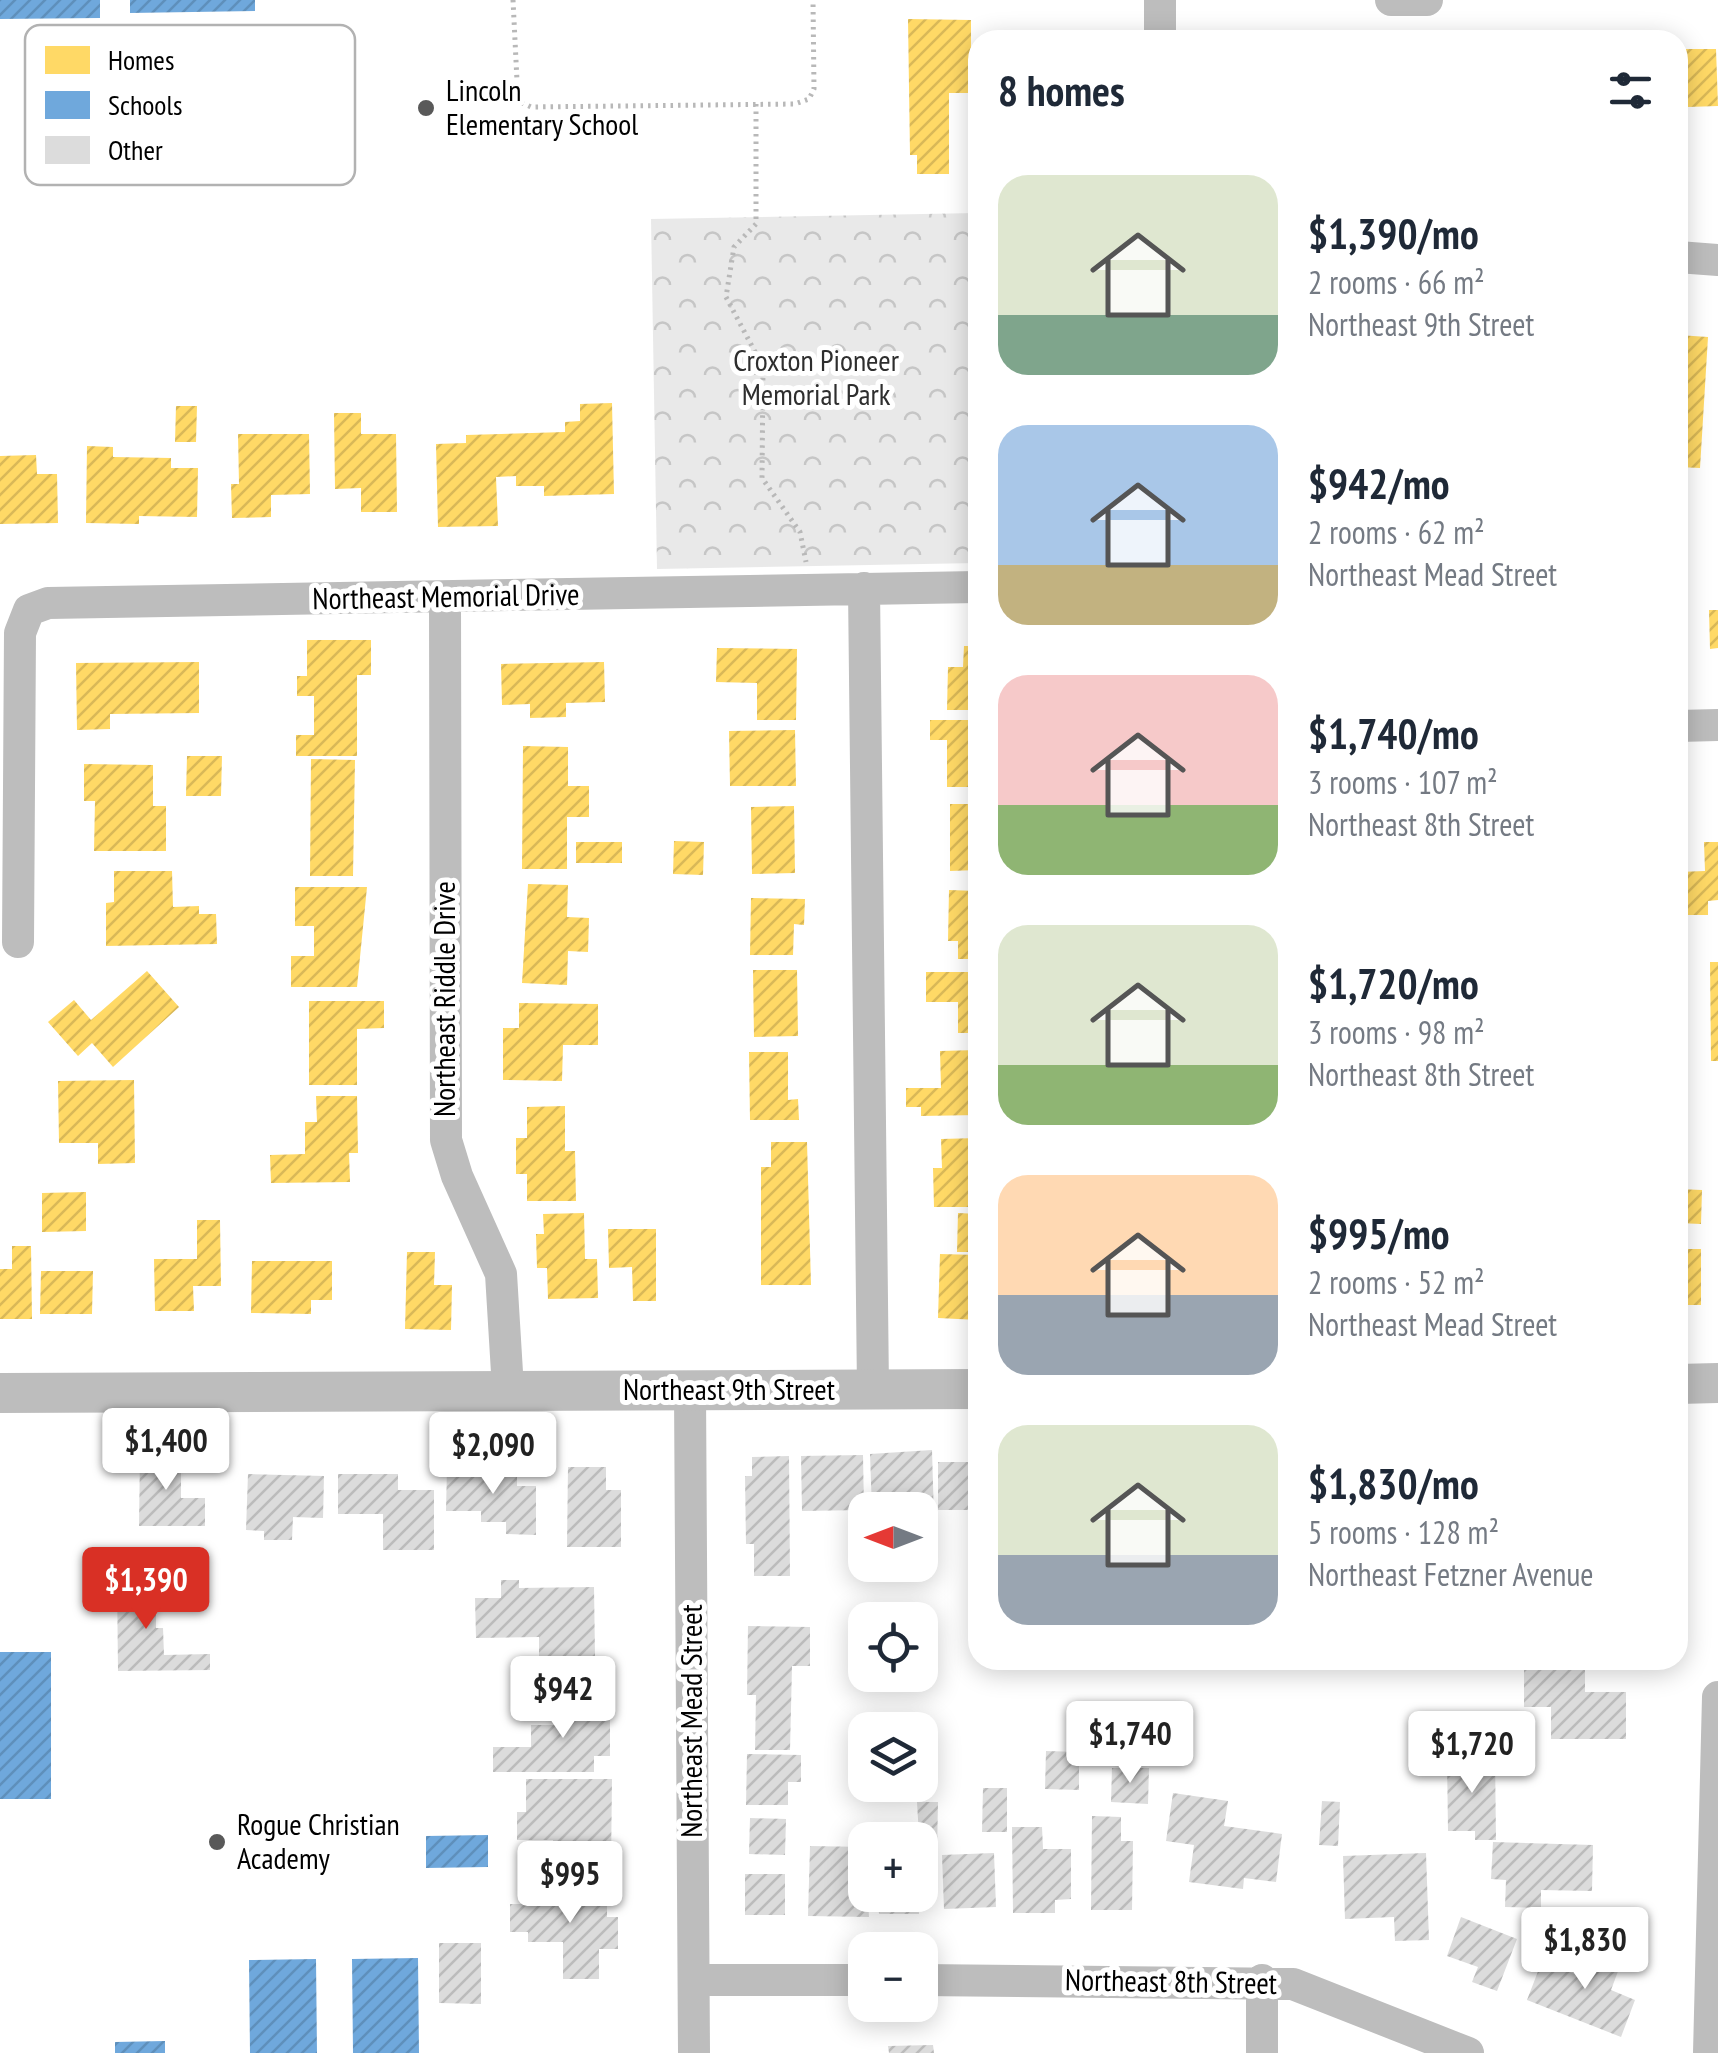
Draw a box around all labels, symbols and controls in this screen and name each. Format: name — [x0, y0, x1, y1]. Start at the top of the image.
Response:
legend — [25, 25, 355, 185]
text: Homes — [108, 41, 174, 78]
text: 8 homes — [998, 63, 1125, 118]
icon: filters — [1603, 63, 1658, 118]
place label: Lincoln Elementary School — [446, 70, 638, 143]
text: Schools — [108, 86, 182, 123]
marker: Lincoln Elementary School — [415, 97, 437, 119]
text: Other — [108, 131, 163, 168]
text: $1,390/mo — [1308, 206, 1479, 261]
icon: home — [1078, 215, 1198, 335]
text: 2 rooms · 66 m² — [1308, 261, 1485, 303]
text: Northeast 9th Street — [1308, 303, 1534, 345]
park label: Croxton Pioneer Memorial Park — [733, 340, 900, 413]
text: $942/mo — [1308, 456, 1450, 511]
icon: home — [1078, 465, 1198, 585]
text: 2 rooms · 62 m² — [1308, 511, 1485, 553]
text: Northeast Mead Street — [1308, 553, 1557, 595]
street label: Northeast Memorial Drive — [312, 574, 580, 617]
text: $1,740/mo — [1308, 706, 1479, 761]
icon: home — [1078, 715, 1198, 835]
text: 3 rooms · 107 m² — [1308, 761, 1498, 803]
text: Northeast 8th Street — [1308, 803, 1534, 845]
street label: Northeast Riddle Drive — [424, 881, 463, 1117]
text: $1,720/mo — [1308, 956, 1479, 1011]
icon: home — [1078, 965, 1198, 1085]
text: 3 rooms · 98 m² — [1308, 1011, 1485, 1053]
text: Northeast 8th Street — [1308, 1053, 1534, 1095]
text: $995/mo — [1308, 1206, 1450, 1261]
icon: home — [1078, 1215, 1198, 1335]
text: 2 rooms · 52 m² — [1308, 1261, 1485, 1303]
text: Northeast Mead Street — [1308, 1303, 1557, 1345]
street label: Northeast 9th Street — [623, 1369, 836, 1408]
pin: $1,400 — [85, 1408, 247, 1493]
pin: $2,090 — [412, 1412, 574, 1497]
text: $1,400 — [124, 1419, 208, 1461]
text: $2,090 — [451, 1423, 535, 1465]
text: $1,830/mo — [1308, 1456, 1479, 1511]
icon: home — [1078, 1465, 1198, 1585]
north arrow — [848, 1492, 938, 1582]
map controls — [848, 1492, 938, 2022]
text: 5 rooms · 128 m² — [1308, 1511, 1499, 1553]
pin: $1,390 — [65, 1547, 227, 1632]
text: Northeast Fetzner Avenue — [1308, 1553, 1594, 1595]
text: $1,390 — [104, 1558, 188, 1600]
button: locate — [848, 1602, 938, 1692]
street label: Northeast Mead Street — [671, 1603, 710, 1838]
pin: $942 — [504, 1656, 622, 1741]
text: $942 — [532, 1667, 594, 1709]
pin: $1,740 — [1049, 1701, 1211, 1786]
pin: $1,720 — [1391, 1711, 1553, 1796]
button: layers — [848, 1712, 938, 1802]
text: $1,740 — [1088, 1712, 1172, 1754]
text: $1,720 — [1430, 1722, 1514, 1764]
place label: Rogue Christian Academy — [237, 1804, 400, 1877]
button: + — [848, 1822, 938, 1912]
marker: Rogue Christian Academy — [206, 1831, 228, 1853]
pin: $995 — [511, 1841, 629, 1926]
text: $995 — [539, 1852, 601, 1894]
pin: $1,830 — [1504, 1907, 1666, 1992]
text: $1,830 — [1543, 1918, 1627, 1960]
button: − — [848, 1932, 938, 2022]
street label: Northeast 8th Street — [1065, 1959, 1278, 2002]

